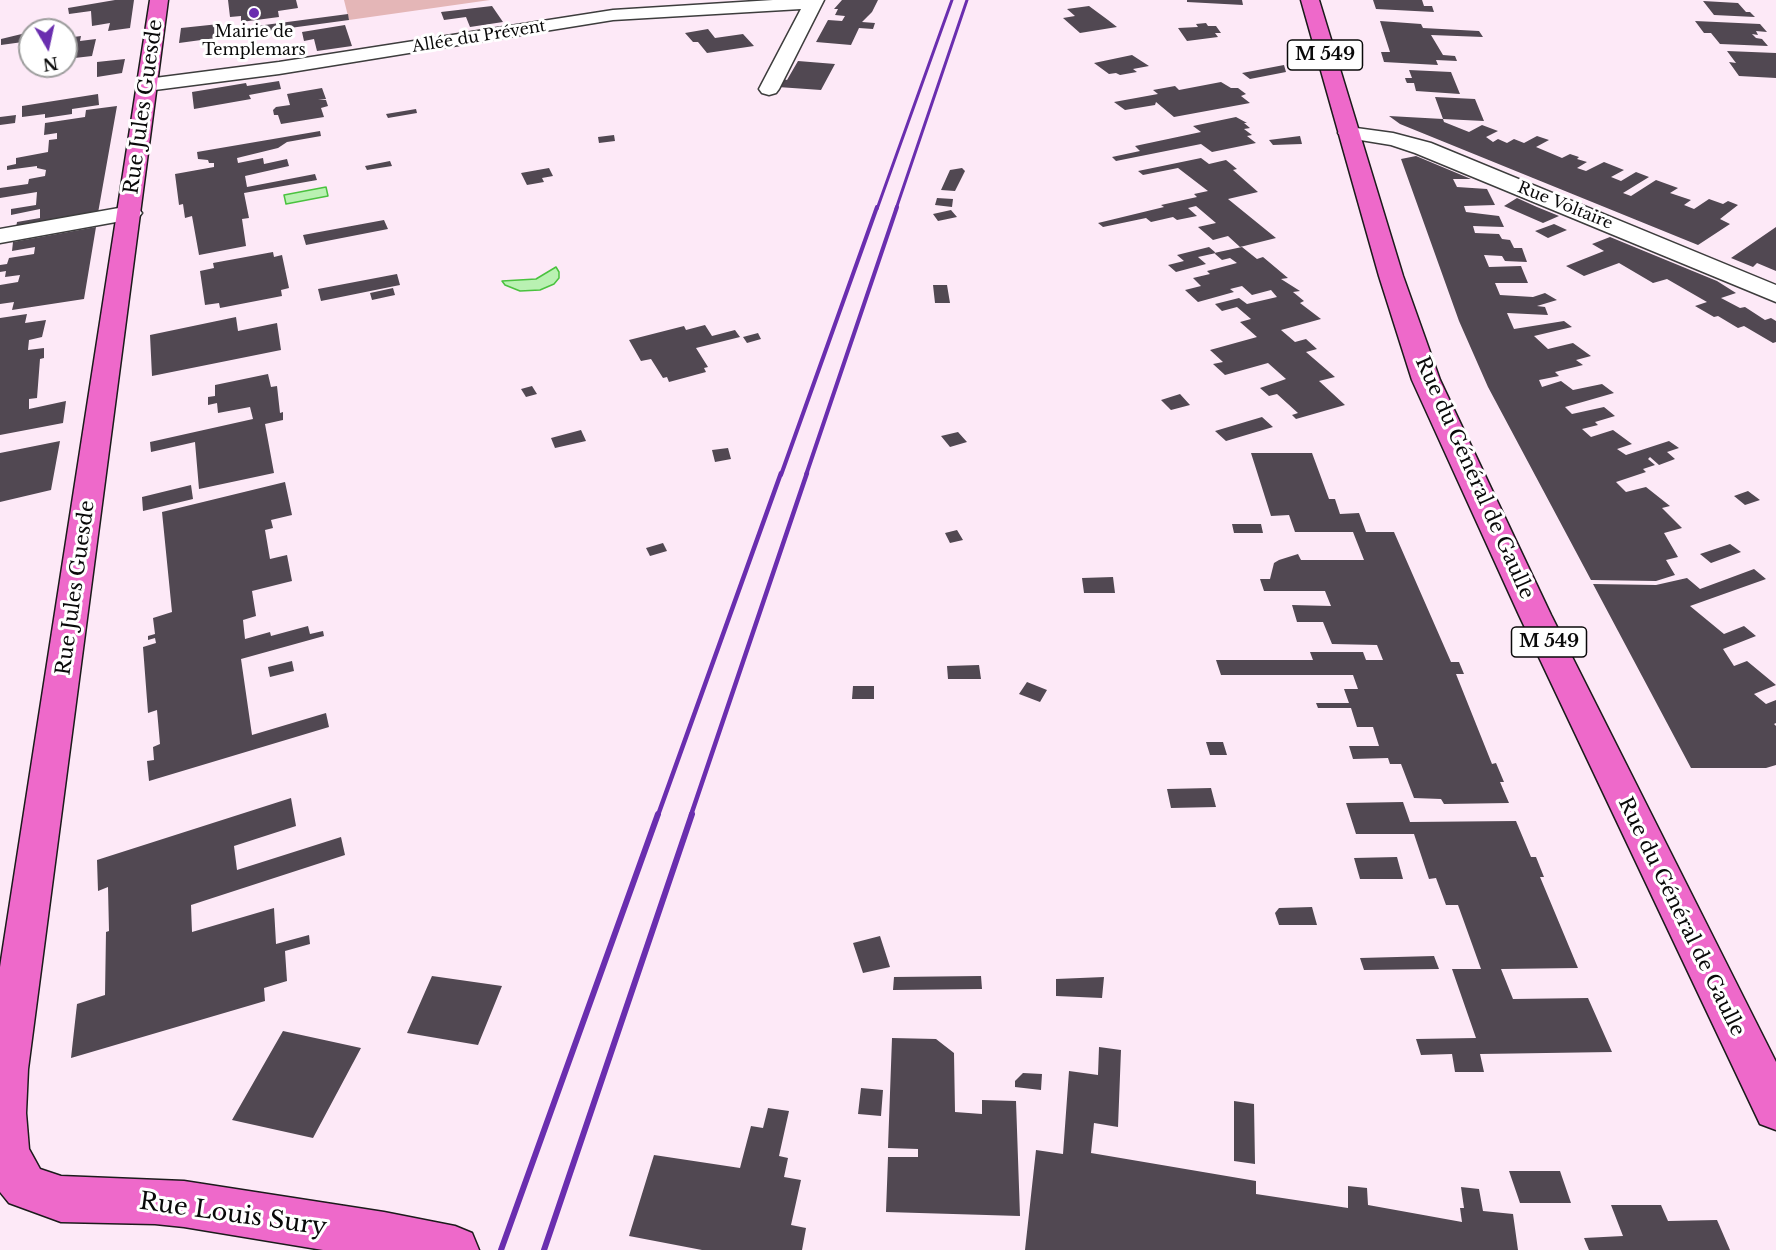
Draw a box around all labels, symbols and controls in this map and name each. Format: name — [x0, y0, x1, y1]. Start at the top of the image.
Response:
marker: Mairie de Templemars — [247, 6, 261, 20]
street label: Allée du Prévent — [411, 17, 547, 57]
north arrow — [18, 18, 78, 78]
street label: Rue Jules Guesde — [120, 18, 168, 196]
place label: Mairie de Templemars — [202, 22, 306, 60]
road number: M 549 — [1288, 40, 1362, 70]
text: N — [42, 53, 60, 75]
street label: Rue Voltaire — [1515, 178, 1615, 234]
street label: Rue du Général de Gaulle — [1410, 353, 1538, 603]
street label: Rue Jules Guesde — [52, 499, 100, 677]
road number: M 549 — [1512, 627, 1586, 657]
street label: Rue du Général de Gaulle — [1613, 794, 1749, 1040]
street label: Rue Louis Sury — [137, 1188, 329, 1242]

